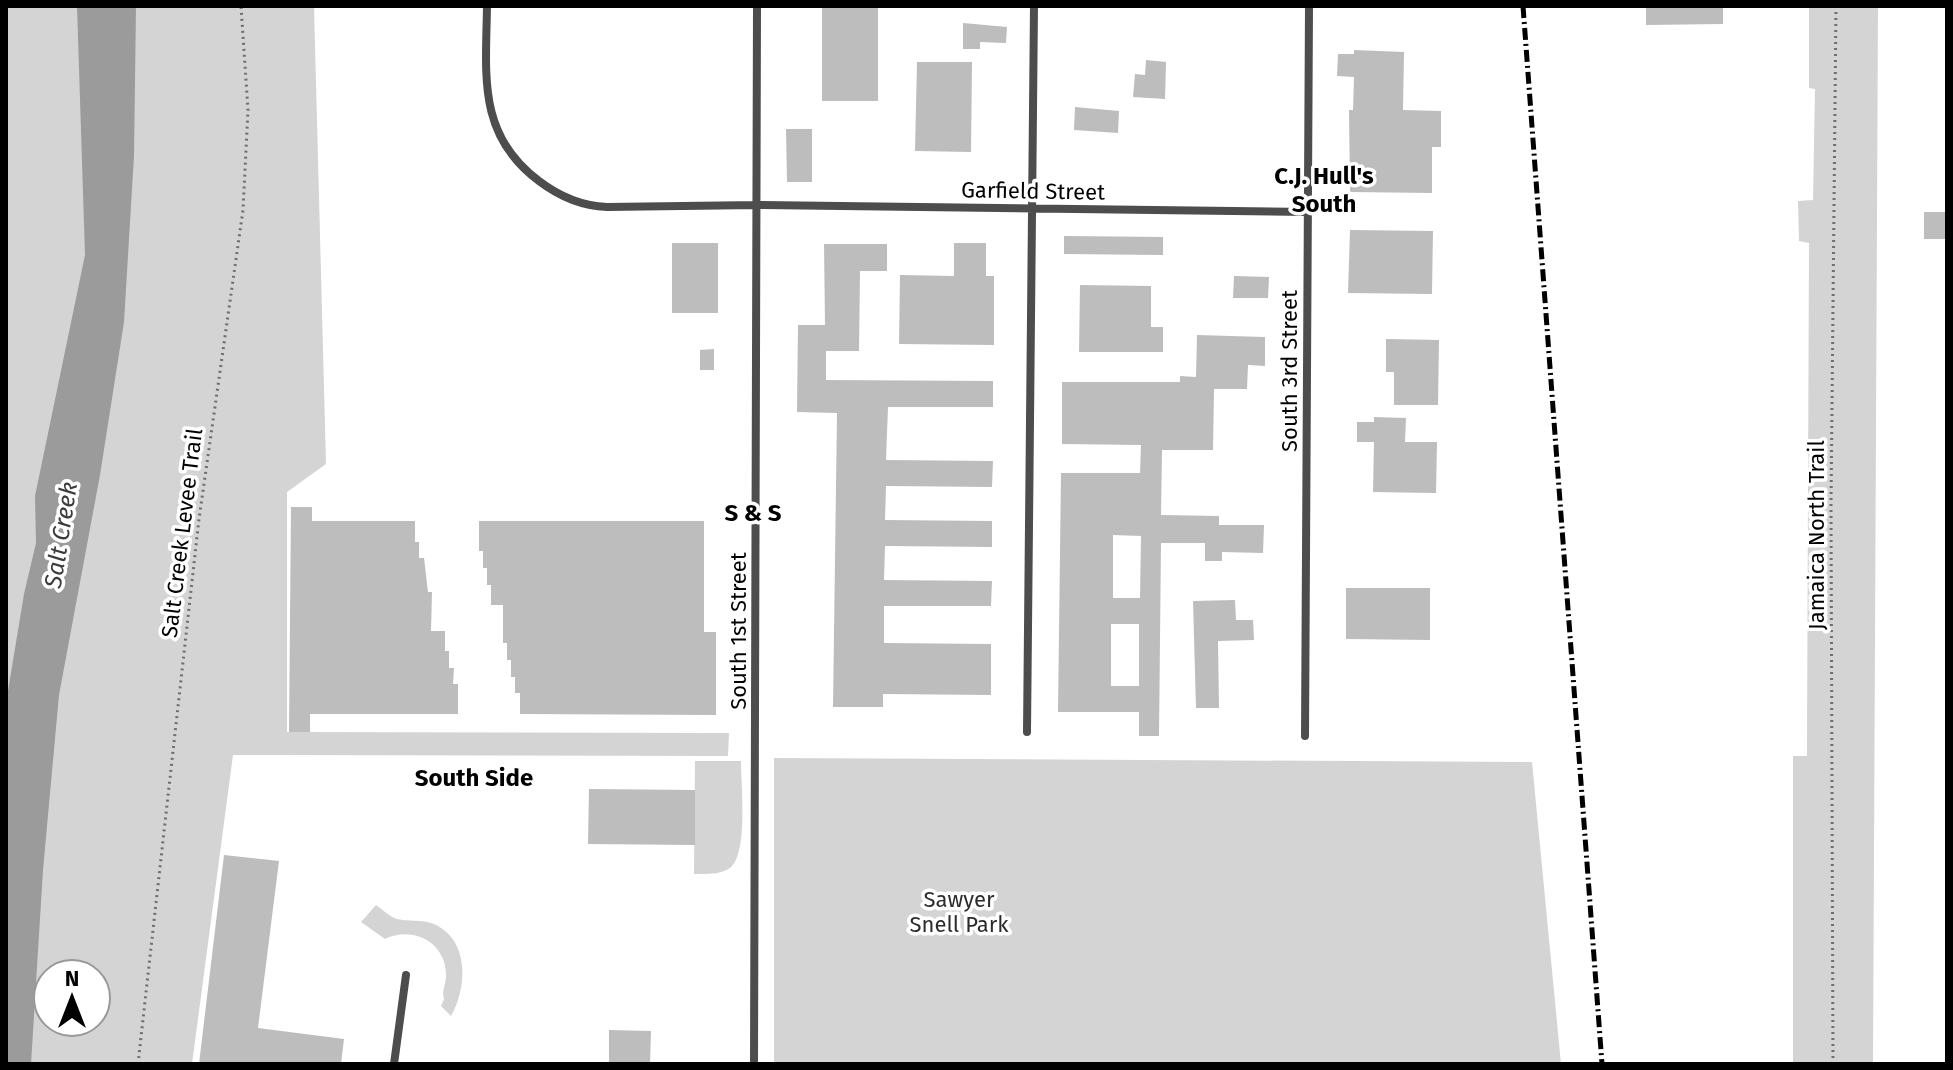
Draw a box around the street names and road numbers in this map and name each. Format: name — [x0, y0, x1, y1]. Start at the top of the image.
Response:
street label: Garfield Street — [961, 176, 1105, 206]
street label: South 3rd Street — [1276, 290, 1303, 452]
street label: Salt Creek Levee Trail — [156, 427, 208, 639]
street label: Jamaica North Trail — [1803, 440, 1830, 630]
street label: South 1st Street — [725, 552, 752, 710]

